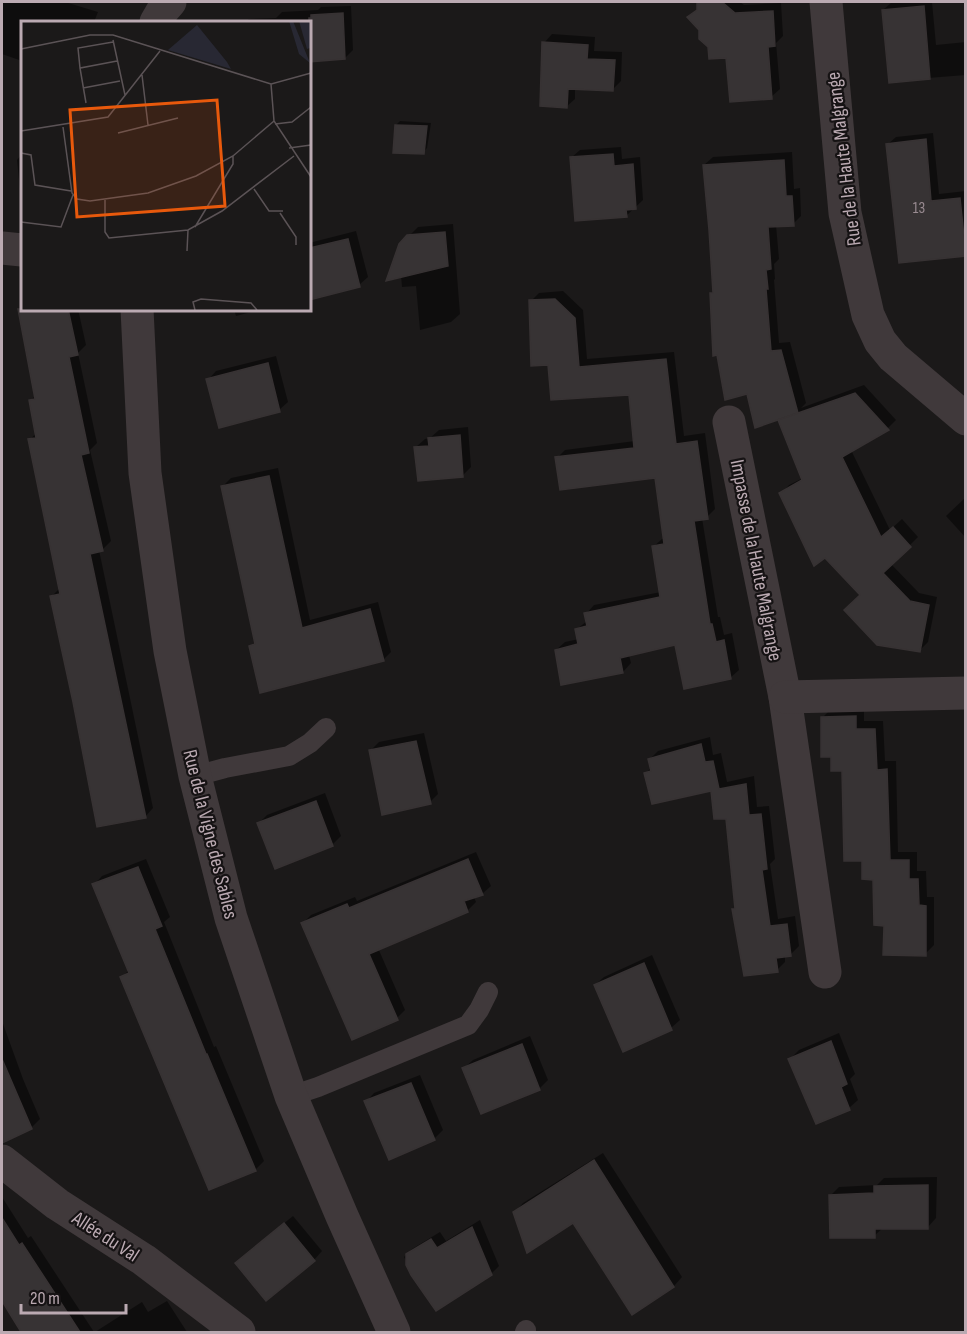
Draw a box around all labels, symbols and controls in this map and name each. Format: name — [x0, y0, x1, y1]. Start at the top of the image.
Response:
inset map — [21, 21, 310, 310]
street label: Rue de la Haute Malgrange — [821, 70, 867, 247]
house number: 13 — [913, 199, 925, 218]
street label: Impasse de la Haute Malgrange — [725, 457, 787, 663]
street label: Rue de la Vigne des Sables — [177, 747, 243, 921]
street label: Allée du Val — [67, 1206, 144, 1267]
scale bar — [21, 1277, 126, 1315]
text: 20 m — [30, 1288, 60, 1309]

